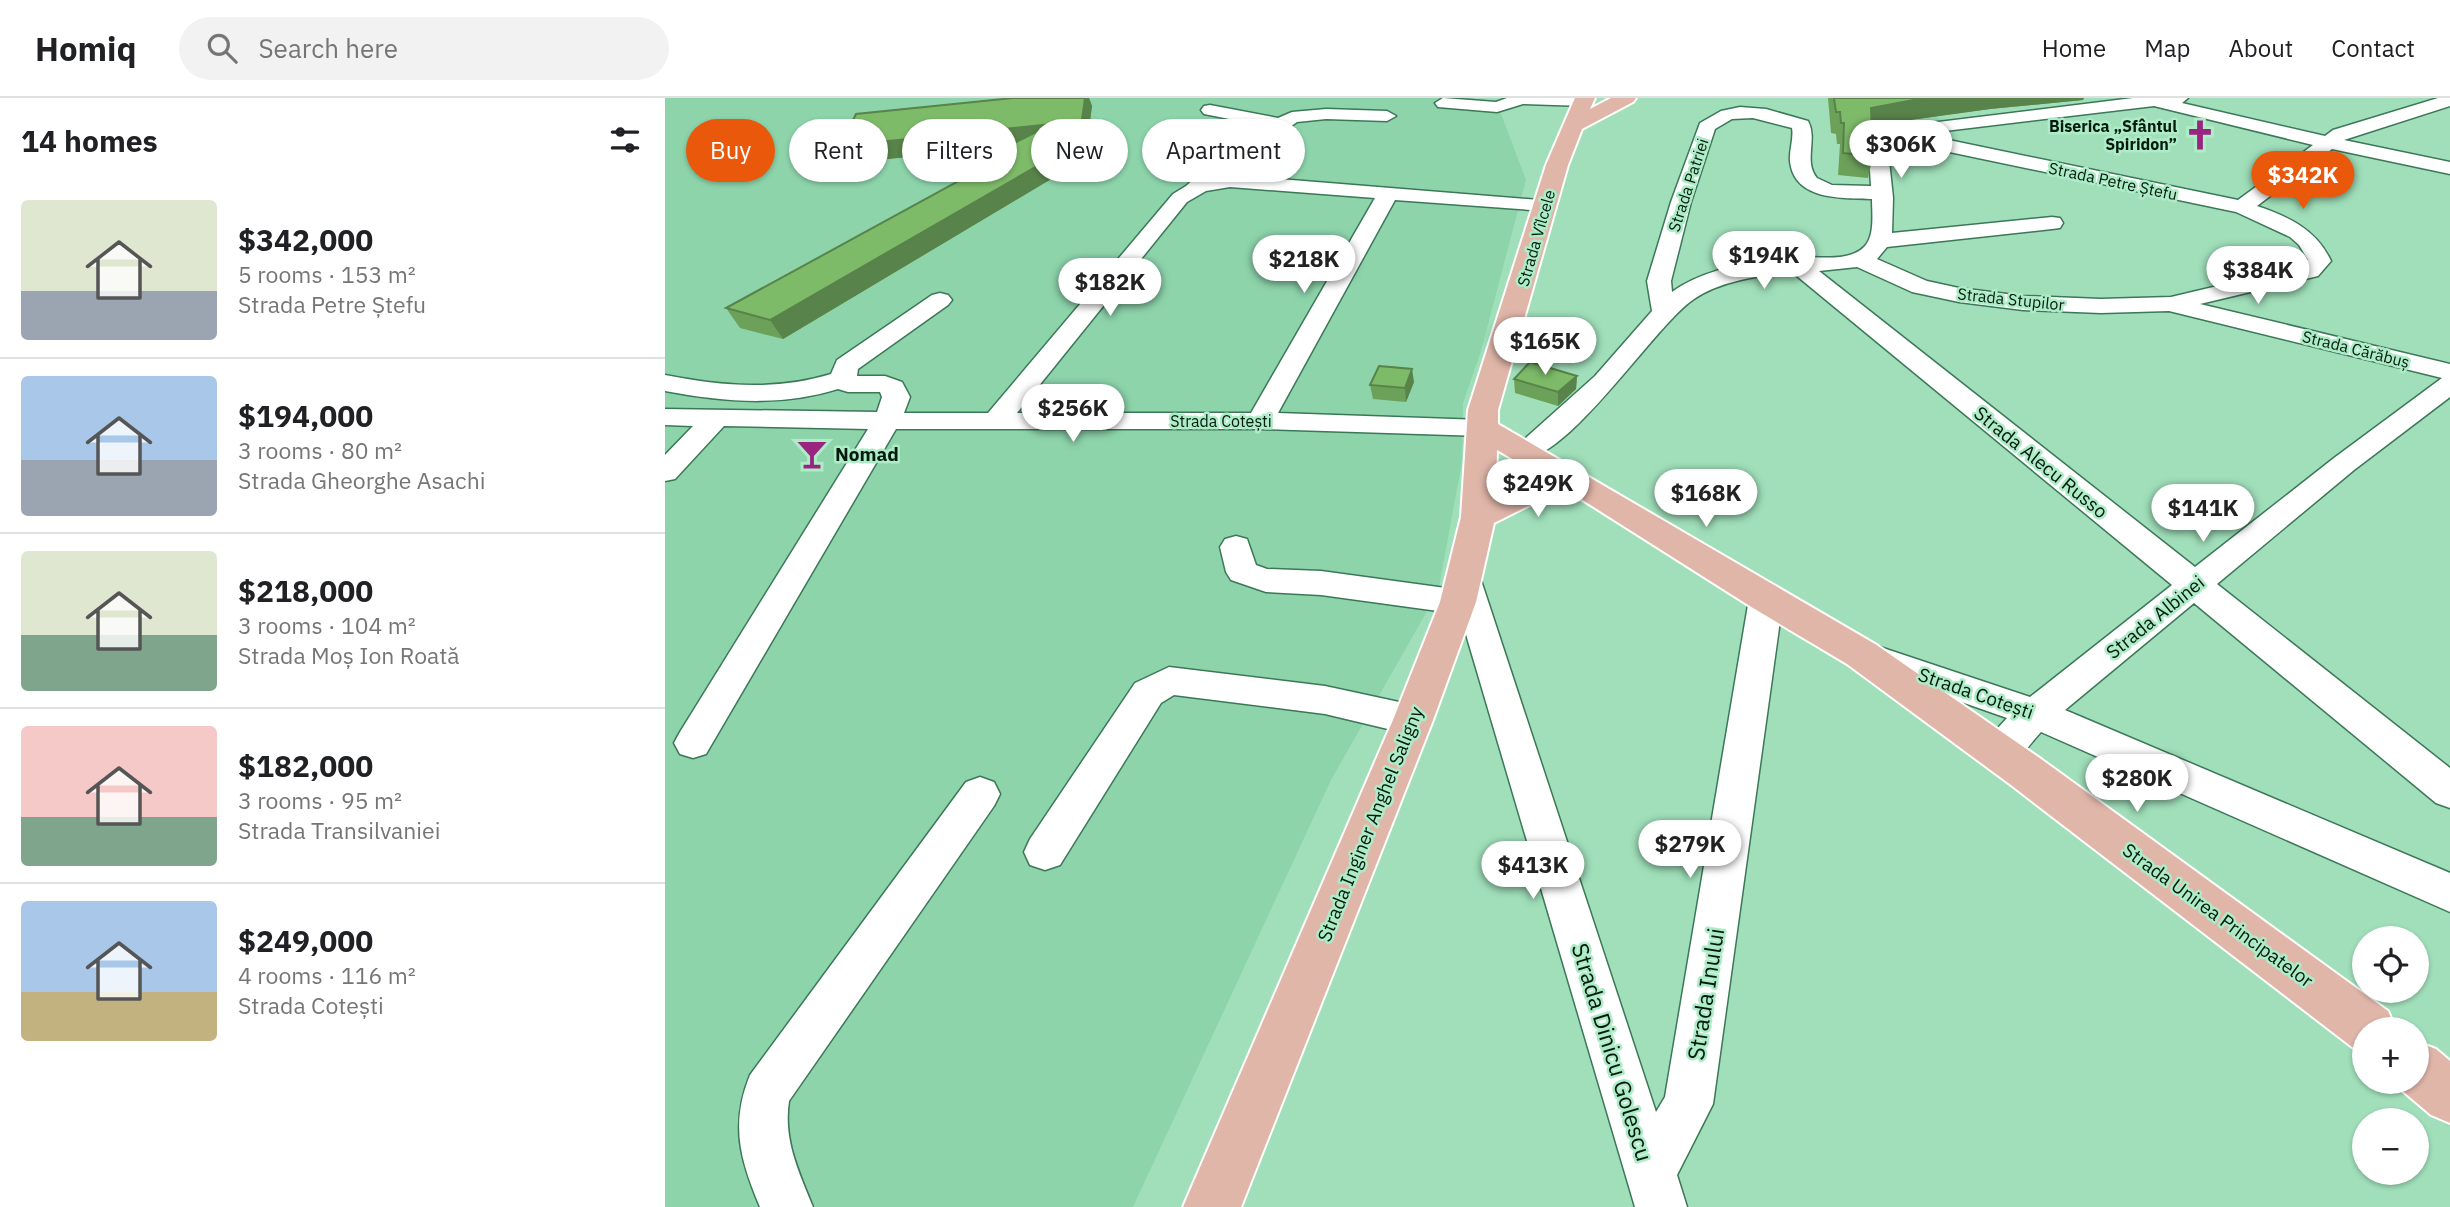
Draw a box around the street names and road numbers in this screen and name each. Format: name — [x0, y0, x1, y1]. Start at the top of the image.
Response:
street label: Strada Patriei — [1663, 136, 1713, 234]
street label: Strada Petre Ștefu — [2047, 158, 2179, 204]
street label: Strada Vîlcele — [1513, 187, 1559, 289]
street label: Strada Stupilor — [1957, 283, 2066, 315]
street label: Strada Cărăbuș — [2300, 326, 2412, 372]
street label: Strada Alecu Russo — [1969, 401, 2113, 523]
street label: Strada Cotești — [1170, 411, 1272, 431]
street label: Strada Albinei — [2101, 570, 2209, 664]
street label: Strada Cotești — [1915, 662, 2037, 724]
street label: Strada Inginer Anghel Saligny — [1312, 702, 1428, 945]
street label: Strada Unirea Principatelor — [2118, 838, 2318, 992]
street label: Strada Inului — [1680, 926, 1730, 1062]
street label: Strada Dinicu Golescu — [1566, 939, 1660, 1165]

